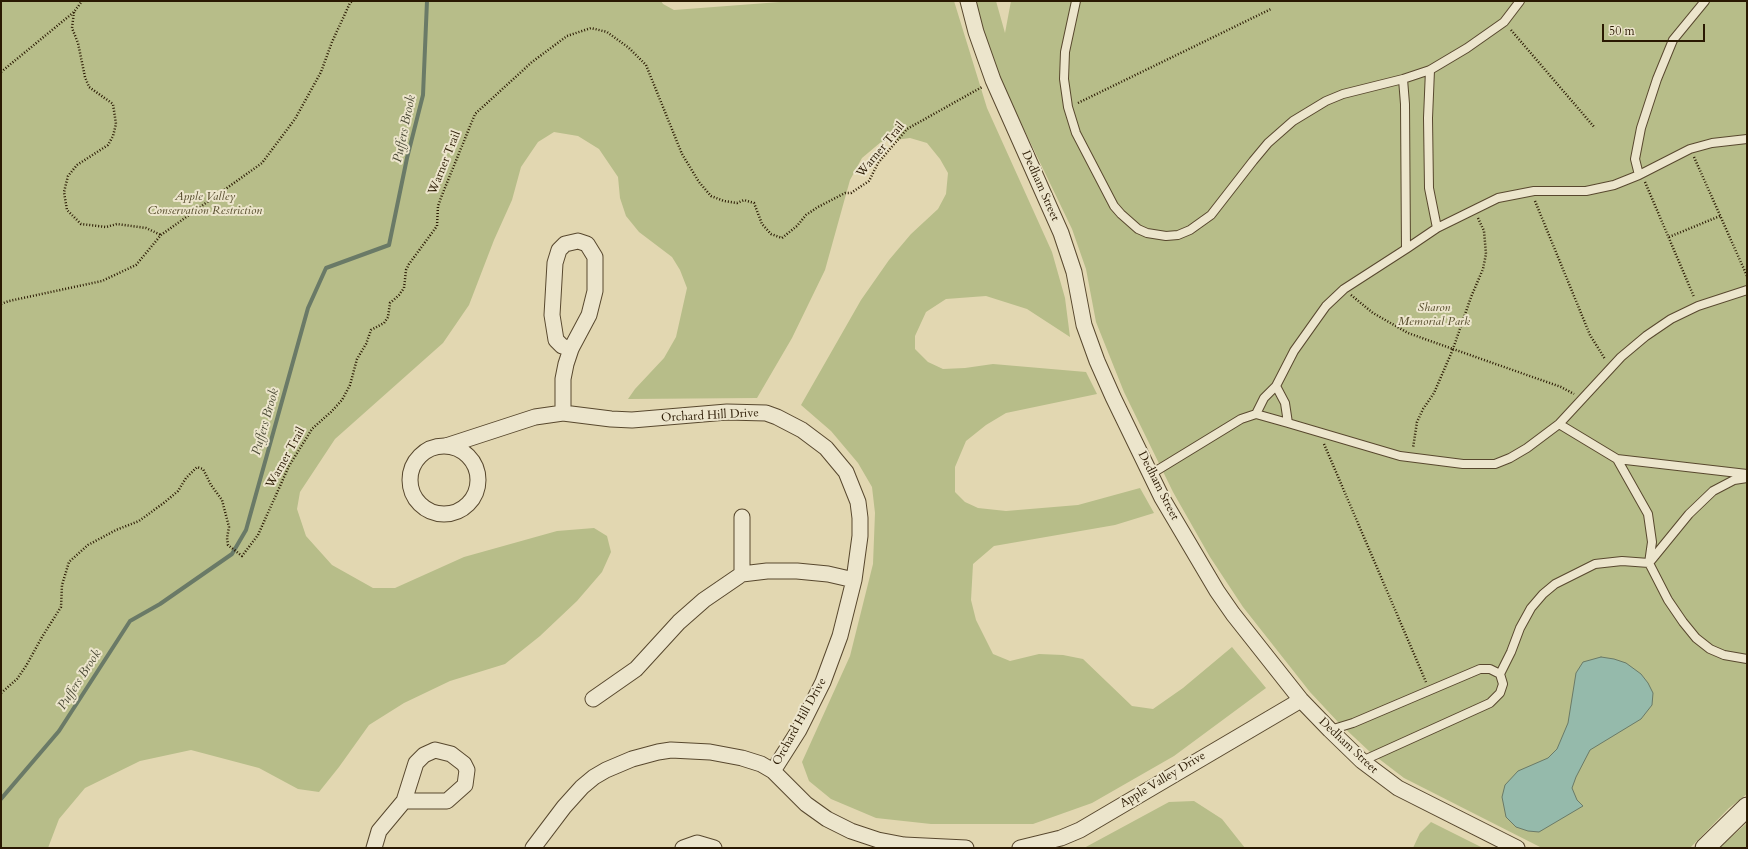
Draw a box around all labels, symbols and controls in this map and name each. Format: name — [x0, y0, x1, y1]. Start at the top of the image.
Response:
scale bar — [1604, 16, 1707, 42]
text: 50 m — [1609, 23, 1635, 39]
water label: Puffers Brook — [390, 94, 420, 164]
street label: Warner Trail — [854, 120, 908, 180]
street label: Warner Trail — [426, 129, 464, 197]
street label: Dedham Street — [1018, 149, 1062, 223]
park label: Apple Valley Conservation Restriction — [148, 190, 262, 218]
park label: Sharon Memorial Park — [1398, 301, 1470, 329]
water label: Puffers Brook — [249, 387, 283, 457]
street label: Orchard Hill Drive — [661, 406, 759, 426]
street label: Warner Trail — [263, 425, 309, 491]
street label: Dedham Street — [1134, 449, 1182, 523]
water label: Puffers Brook — [55, 647, 105, 713]
street label: Orchard Hill Drive — [770, 676, 830, 768]
street label: Dedham Street — [1315, 715, 1381, 777]
street label: Apple Valley Drive — [1118, 749, 1208, 811]

